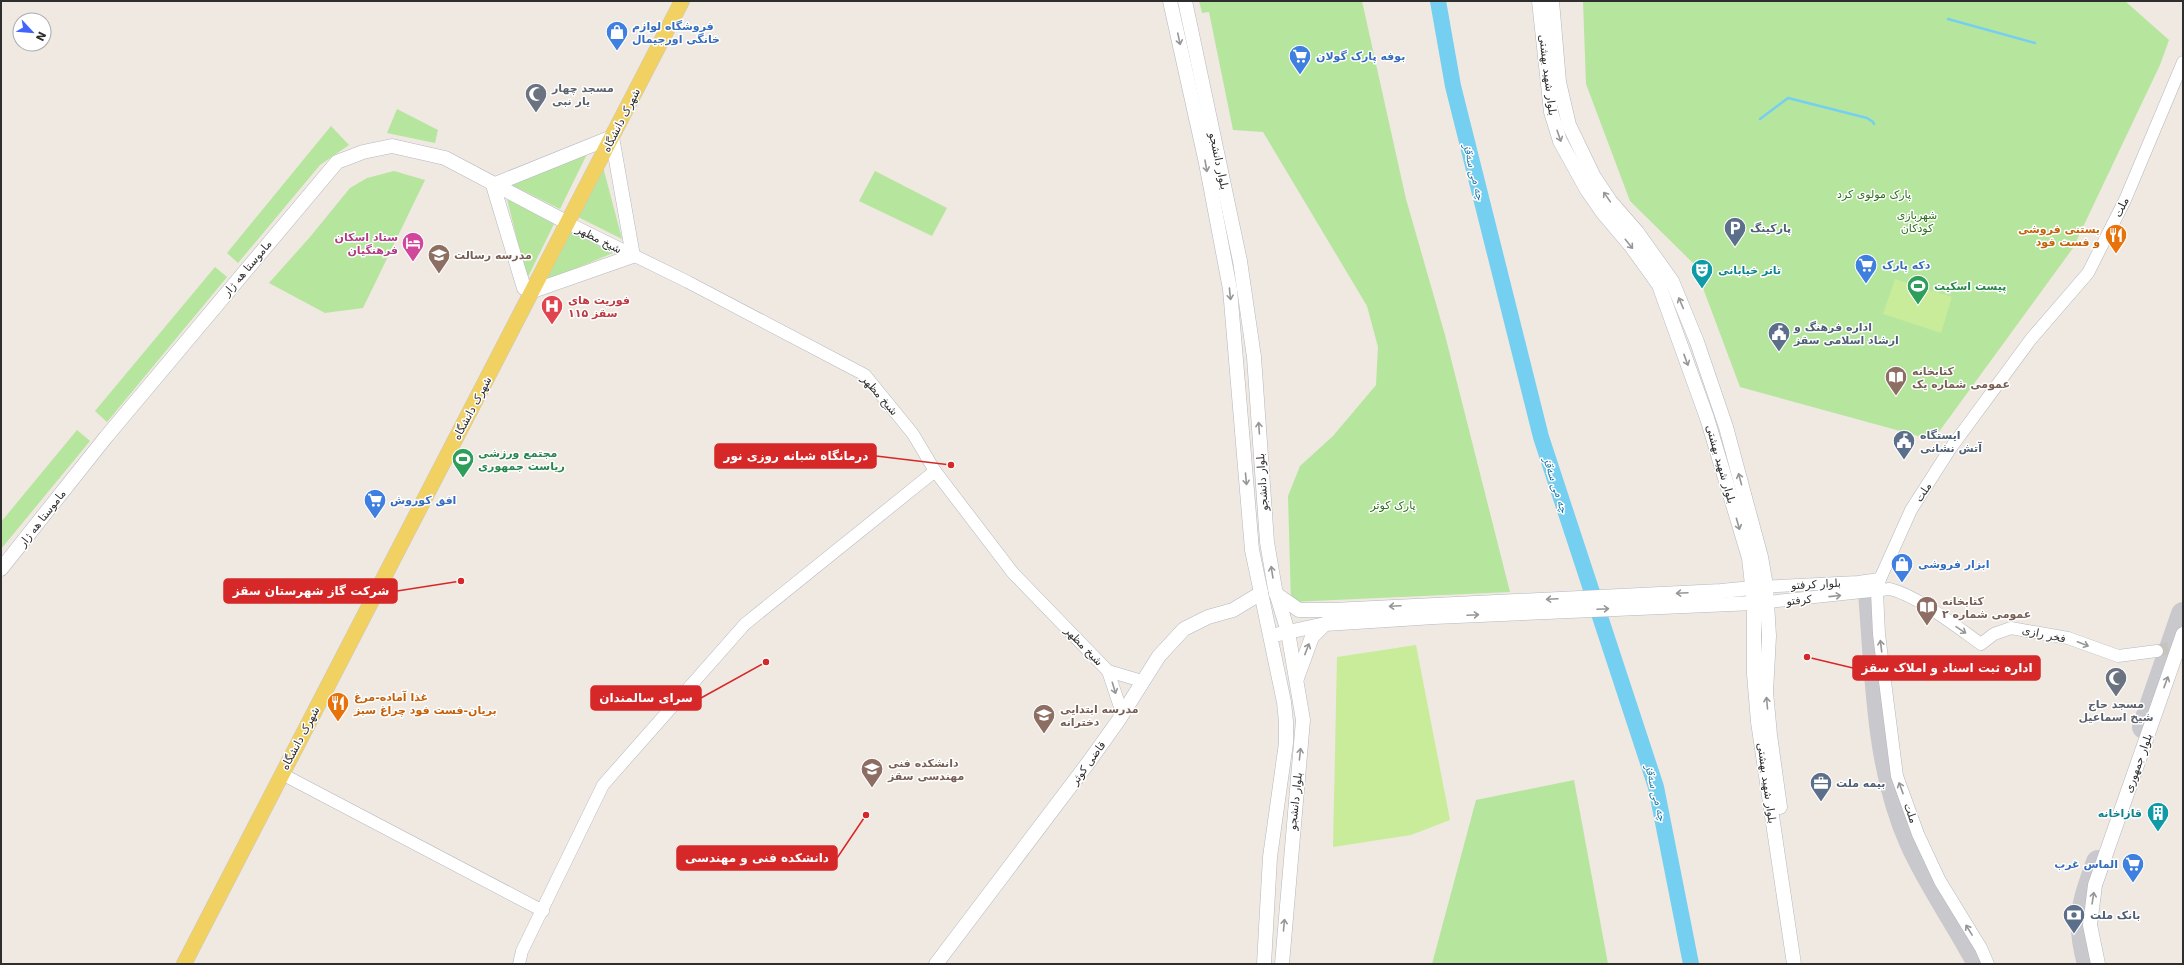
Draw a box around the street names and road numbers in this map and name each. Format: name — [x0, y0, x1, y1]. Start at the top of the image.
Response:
street label: بلوار شهید بهشتی — [1536, 34, 1559, 116]
street label: شهرک دانشگاه — [600, 86, 643, 154]
street label: بلوار دانشجو — [1206, 130, 1231, 191]
street label: ملت — [2111, 195, 2132, 219]
street label: شیخ مظهر — [573, 222, 624, 256]
street label: ماموستا هه ژار — [220, 238, 275, 300]
street label: شیخ مظهر — [858, 372, 901, 418]
street label: شهرک دانشگاه — [450, 374, 495, 442]
street label: بلوار شهید بهشتی — [1703, 423, 1738, 505]
street label: بلوار دانشجو — [1254, 453, 1271, 512]
street label: ملت — [1912, 480, 1934, 504]
street label: ماموستا هه ژار — [15, 487, 69, 550]
street label: بلوار کرفتو — [1790, 577, 1841, 592]
street label: کرفتو — [1785, 593, 1813, 608]
street label: شیخ مظهر — [1061, 623, 1105, 669]
street label: فخر رازی — [2021, 624, 2067, 645]
street label: شهرک دانشگاه — [278, 704, 323, 772]
street label: بلوار جمهوری — [2122, 732, 2155, 795]
street label: قاضی کوثر — [1068, 739, 1109, 788]
street label: بلوار شهید بهشتی — [1754, 742, 1779, 824]
street label: بلوار دانشجو — [1286, 772, 1305, 832]
street label: ملت — [1901, 801, 1920, 825]

